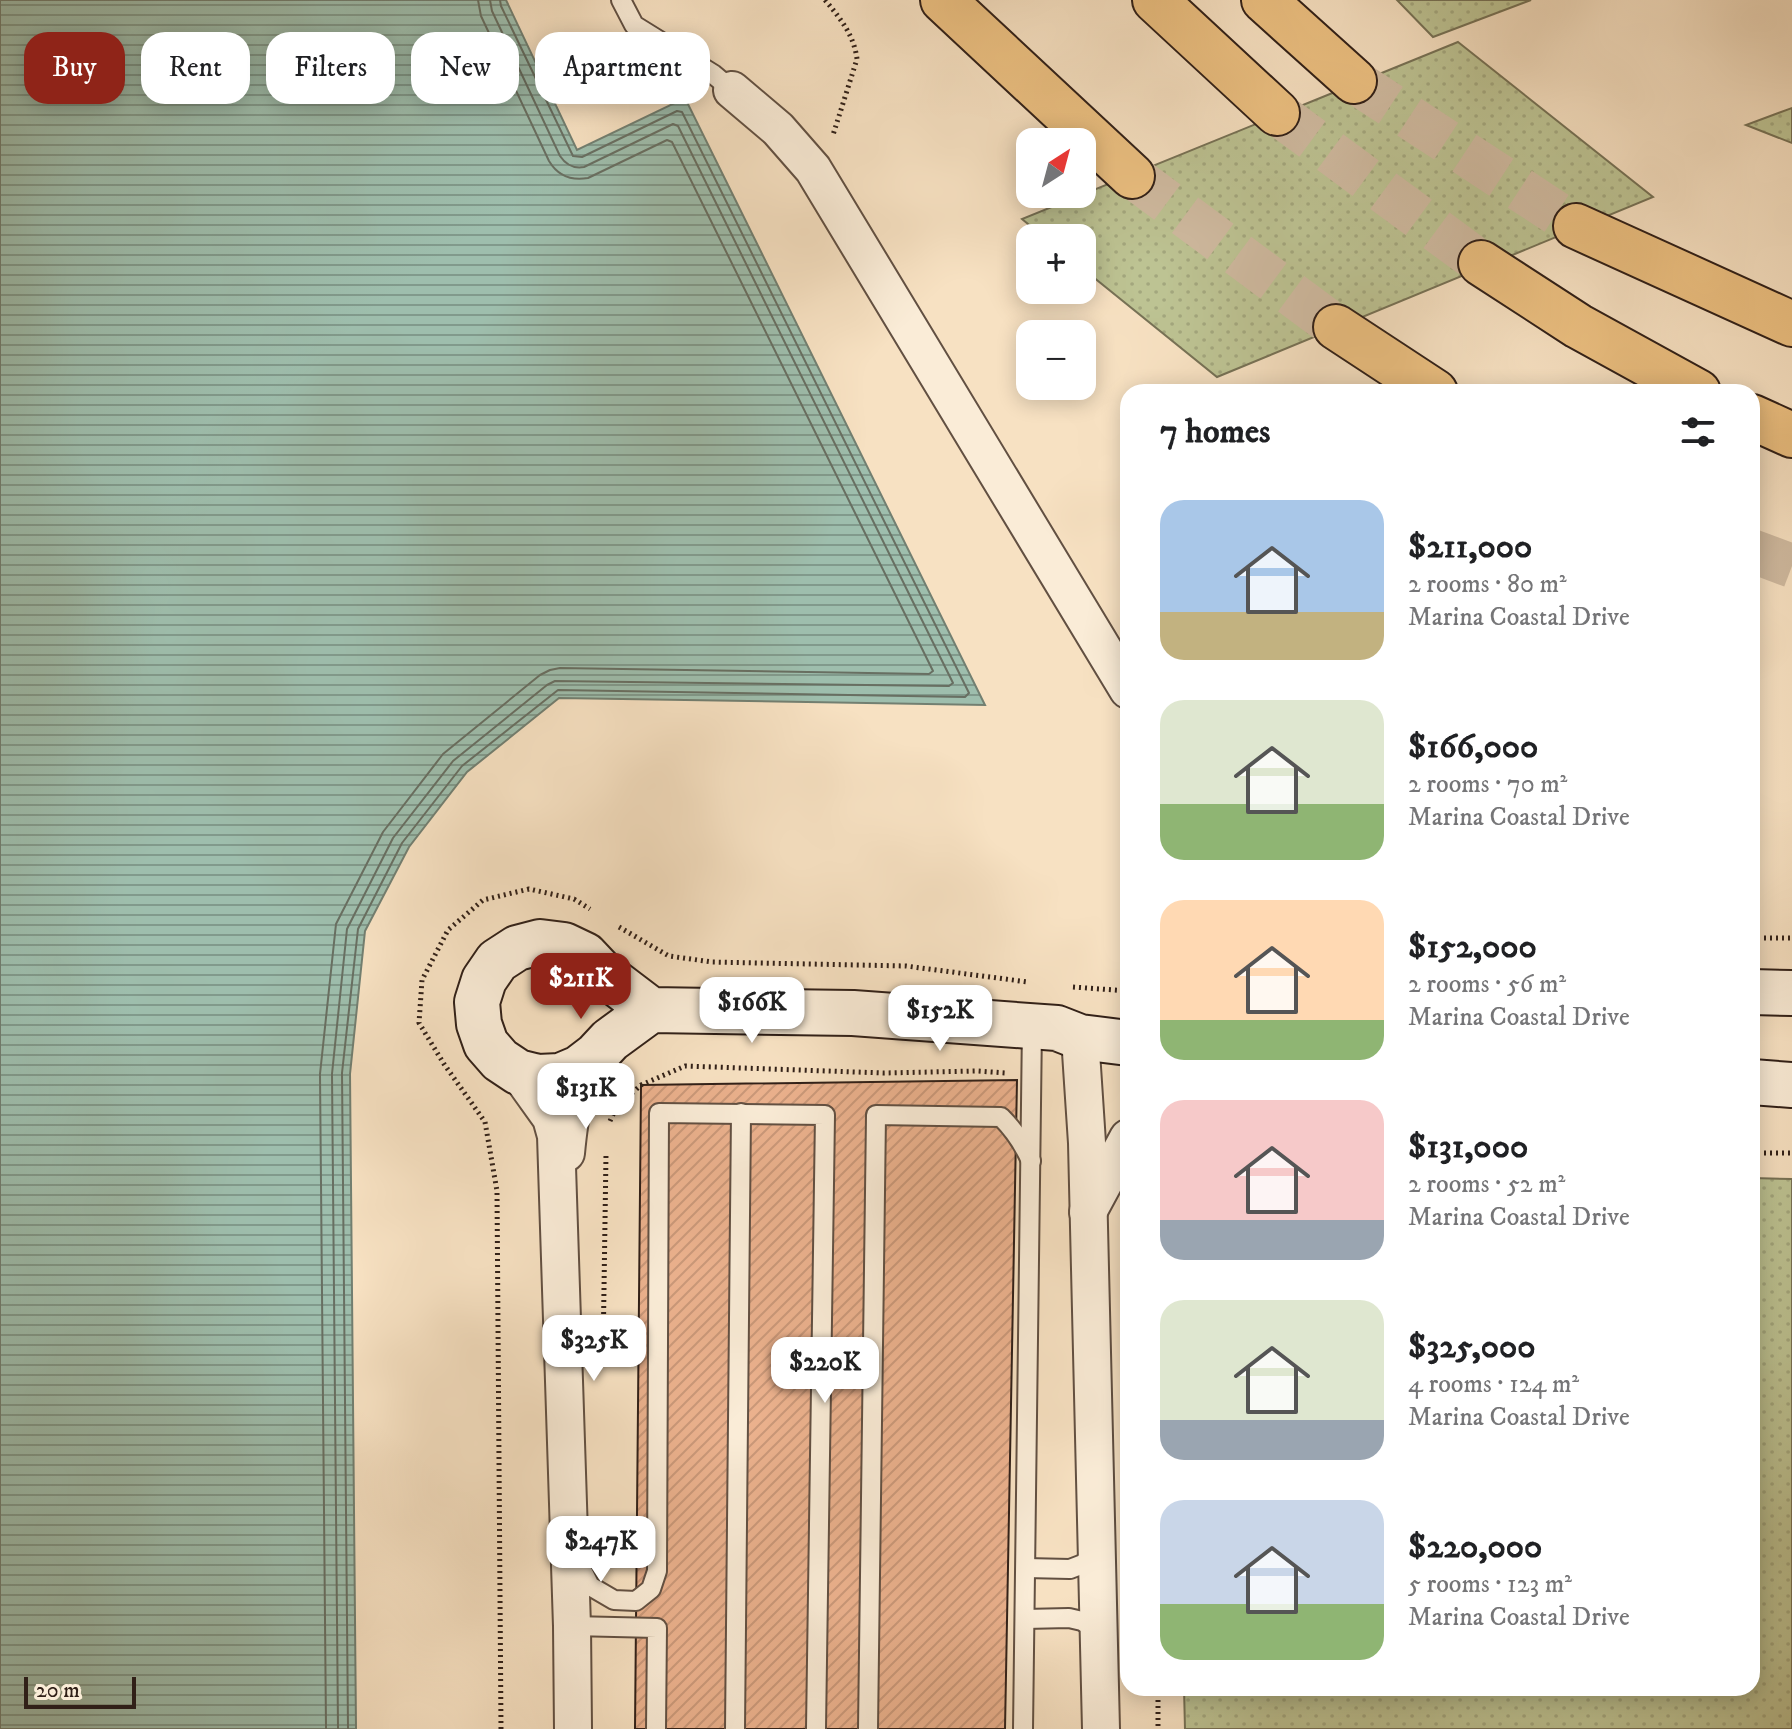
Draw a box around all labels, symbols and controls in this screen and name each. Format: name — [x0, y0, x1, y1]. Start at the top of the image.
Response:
chip: Buy — [24, 32, 125, 104]
chip: Rent — [141, 32, 250, 104]
chip: Filters — [266, 32, 395, 104]
chip: New — [411, 32, 519, 104]
chip: Apartment — [535, 32, 710, 104]
north arrow — [1016, 128, 1096, 208]
map controls — [1016, 128, 1096, 400]
button: + — [1016, 224, 1096, 304]
button: − — [1016, 320, 1096, 400]
icon: filters — [1676, 410, 1720, 454]
text: 7 homes — [1160, 411, 1270, 453]
text: $211,000 — [1408, 526, 1532, 568]
icon: home — [1224, 532, 1320, 628]
text: 2 rooms · 80 m² — [1408, 568, 1567, 601]
text: Marina Coastal Drive — [1408, 601, 1630, 634]
text: $166,000 — [1408, 726, 1538, 768]
icon: home — [1224, 732, 1320, 828]
text: 2 rooms · 70 m² — [1408, 768, 1567, 801]
text: Marina Coastal Drive — [1408, 801, 1630, 834]
text: $152,000 — [1408, 926, 1537, 968]
icon: home — [1224, 932, 1320, 1028]
pin: $211K — [525, 953, 637, 1021]
text: $211K — [549, 962, 613, 995]
text: 2 rooms · 56 m² — [1408, 968, 1566, 1001]
pin: $166K — [696, 977, 808, 1045]
pin: $152K — [884, 985, 996, 1053]
text: $166K — [718, 986, 786, 1019]
text: $152K — [906, 994, 974, 1027]
text: Marina Coastal Drive — [1408, 1001, 1630, 1034]
pin: $131K — [530, 1063, 642, 1131]
text: $131K — [555, 1072, 617, 1105]
text: $131,000 — [1408, 1126, 1528, 1168]
icon: home — [1224, 1132, 1320, 1228]
text: 2 rooms · 52 m² — [1408, 1168, 1565, 1201]
text: Marina Coastal Drive — [1408, 1201, 1630, 1234]
pin: $325K — [538, 1315, 650, 1383]
text: $325K — [560, 1324, 628, 1357]
text: $325,000 — [1408, 1326, 1536, 1368]
icon: home — [1224, 1332, 1320, 1428]
pin: $220K — [769, 1337, 881, 1405]
text: $220K — [789, 1346, 861, 1379]
text: 4 rooms · 124 m² — [1408, 1368, 1579, 1401]
text: Marina Coastal Drive — [1408, 1401, 1630, 1434]
pin: $247K — [545, 1516, 657, 1584]
text: $247K — [564, 1525, 638, 1558]
text: $220,000 — [1408, 1526, 1542, 1568]
icon: home — [1224, 1532, 1320, 1628]
text: 5 rooms · 123 m² — [1408, 1568, 1572, 1601]
text: Marina Coastal Drive — [1408, 1601, 1630, 1634]
scale bar — [24, 1673, 136, 1709]
text: 20 m — [36, 1677, 80, 1704]

